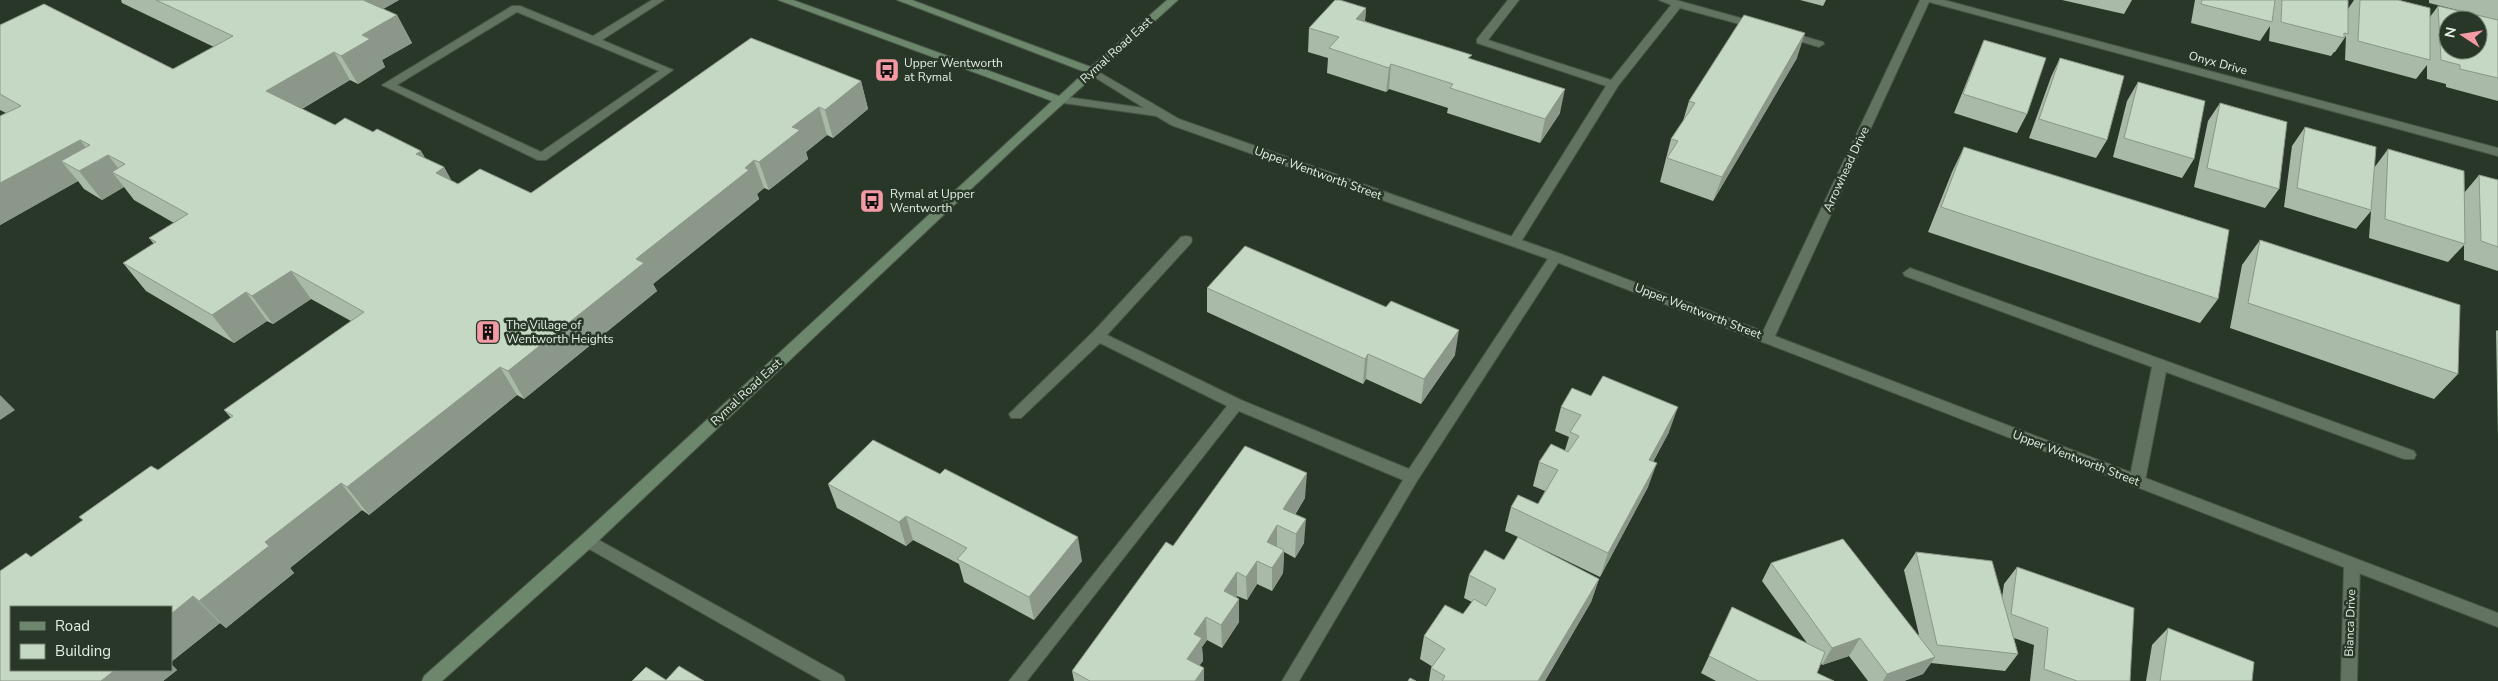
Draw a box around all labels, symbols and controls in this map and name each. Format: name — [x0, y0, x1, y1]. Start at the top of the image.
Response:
north arrow — [2438, 10, 2488, 60]
street label: Rymal Road East — [1077, 13, 1156, 87]
text: N — [2440, 25, 2461, 40]
street label: Onyx Drive — [2187, 48, 2249, 78]
place label: Upper Wentworth at Rymal — [904, 55, 1003, 85]
bus stop icon: Upper Wentworth at Rymal — [874, 57, 900, 83]
street label: Arrowhead Drive — [1819, 124, 1873, 214]
street label: Upper Wentworth Street — [1252, 142, 1385, 204]
place label: Rymal at Upper Wentworth — [890, 186, 975, 216]
bus stop icon: Rymal at Upper Wentworth — [859, 188, 885, 214]
street label: Upper Wentworth Street — [1632, 279, 1764, 343]
place label: The Village of Wentworth Heights — [506, 317, 614, 347]
building icon: The Village of Wentworth Heights — [475, 319, 501, 345]
street label: Rymal Road East — [707, 354, 786, 429]
street label: Upper Wentworth Street — [2010, 426, 2142, 490]
street label: Bianca Drive — [2341, 589, 2359, 657]
legend — [10, 606, 172, 671]
text: Road — [55, 616, 90, 636]
text: Building — [55, 641, 111, 661]

